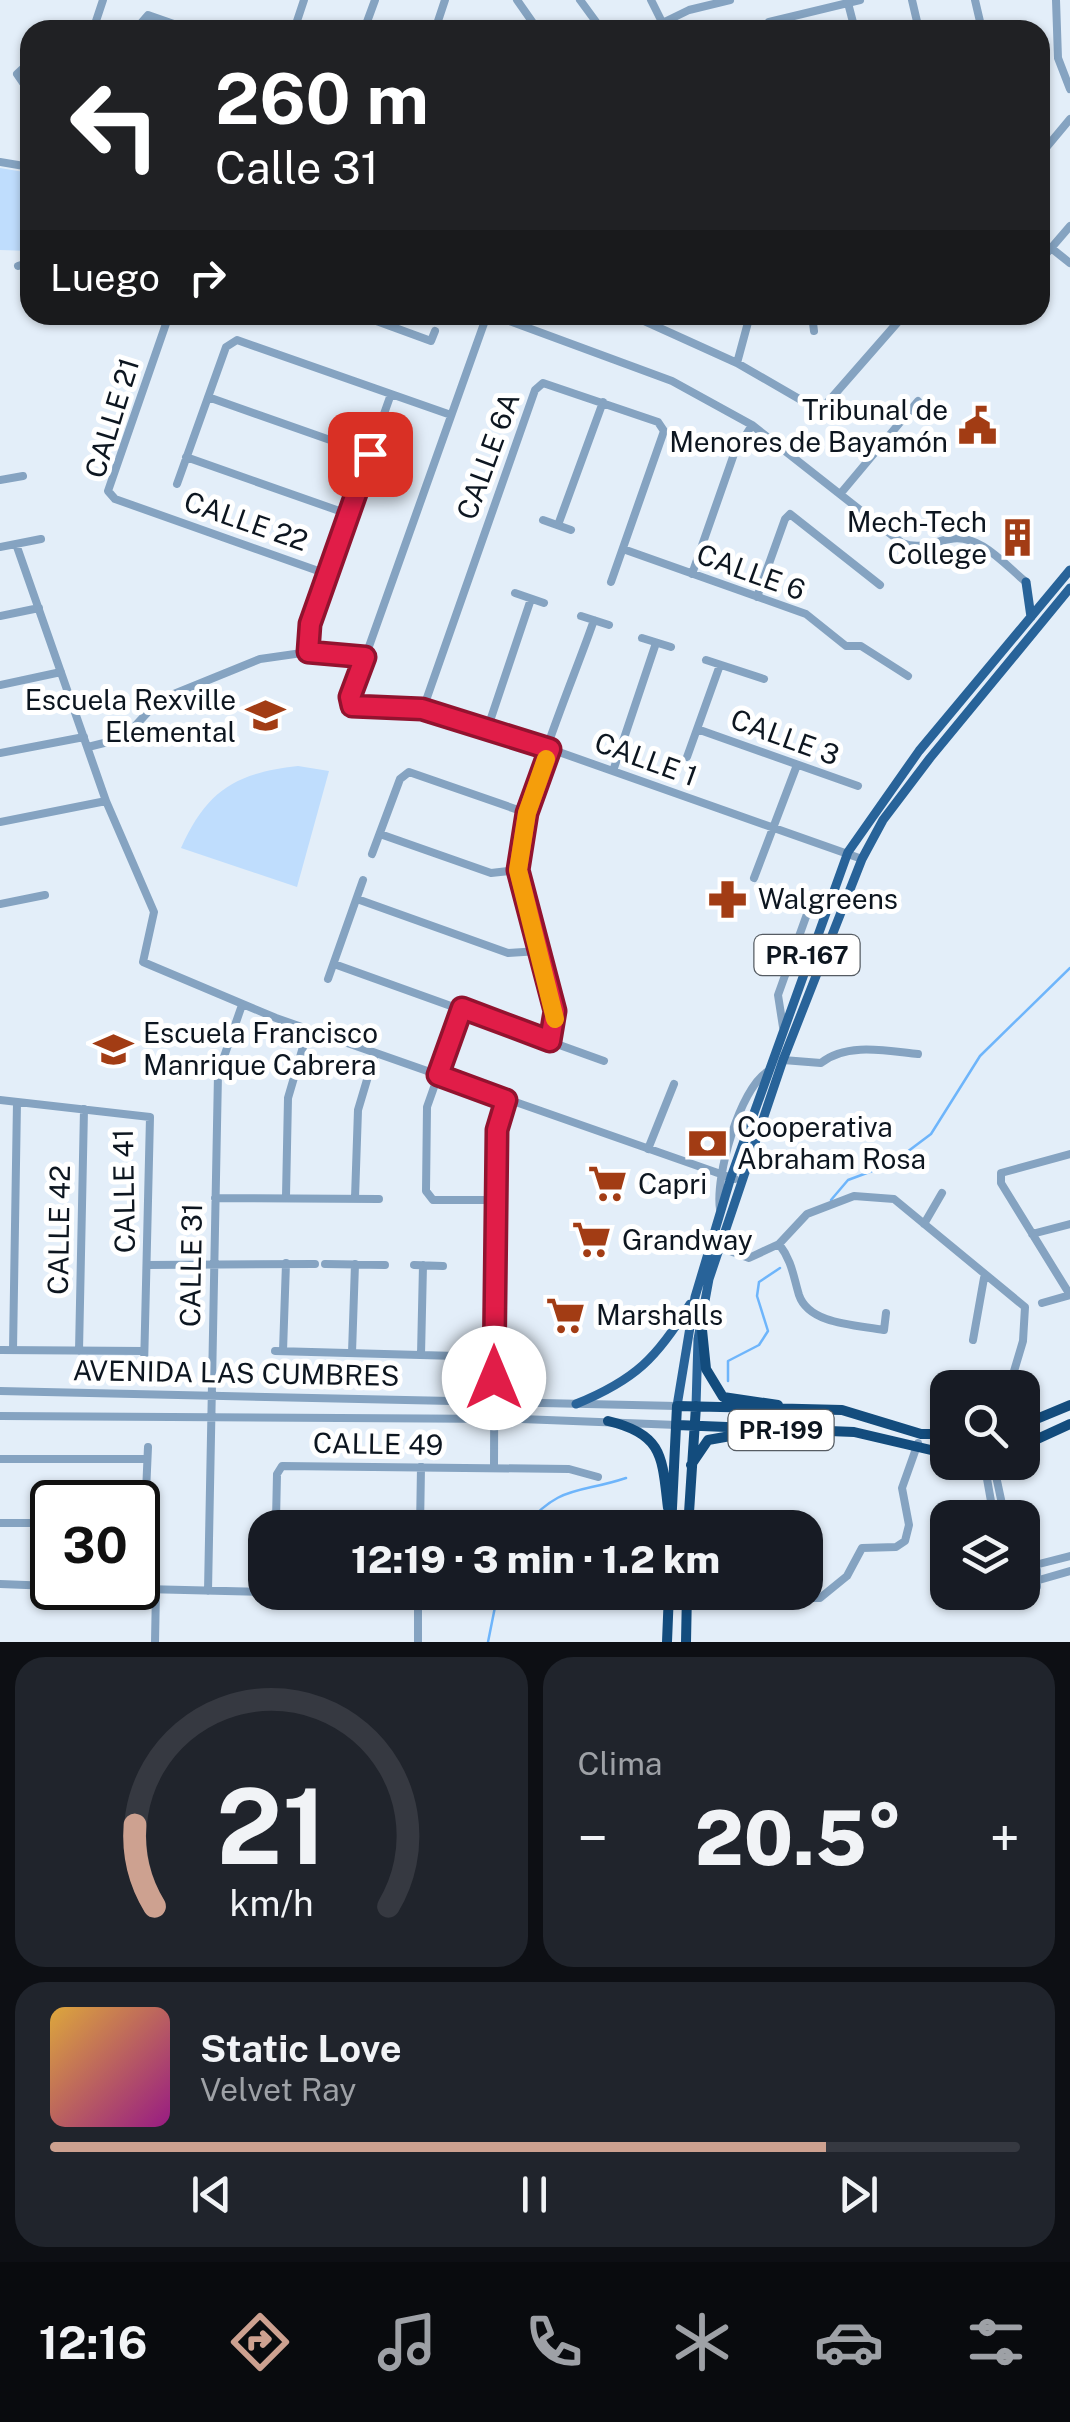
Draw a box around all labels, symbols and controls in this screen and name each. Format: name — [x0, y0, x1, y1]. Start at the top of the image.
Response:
text: 260 m — [215, 57, 429, 140]
icon: left — [50, 60, 180, 190]
text: Calle 31 — [215, 141, 379, 194]
icon: right — [180, 250, 235, 305]
text: Luego — [50, 255, 160, 300]
street label: CALLE 21 — [78, 354, 145, 482]
street label: CALLE 6A — [449, 388, 526, 524]
place label: Tribunal de Menores de Bayamón — [669, 393, 948, 458]
public building icon: Tribunal de Menores de Bayamón — [957, 405, 999, 447]
pin — [328, 412, 413, 497]
icon: arrive — [343, 427, 398, 482]
street label: CALLE 22 — [180, 484, 312, 557]
place label: Mech-Tech College — [847, 505, 987, 570]
building icon: Mech-Tech College — [996, 517, 1038, 559]
street label: CALLE 6 — [693, 537, 810, 606]
place label: Escuela Rexville Elemental — [25, 683, 236, 748]
school or university icon: Escuela Rexville Elemental — [245, 695, 287, 737]
street label: CALLE 3 — [726, 702, 844, 771]
street label: CALLE 1 — [590, 725, 702, 792]
pharmacy icon: Walgreens — [707, 878, 749, 920]
place label: Walgreens — [758, 882, 898, 915]
road number: PR-167 — [754, 935, 860, 975]
place label: Escuela Francisco Manrique Cabrera — [143, 1016, 378, 1081]
school or university icon: Escuela Francisco Manrique Cabrera — [92, 1028, 134, 1070]
place label: Cooperativa Abraham Rosa — [737, 1110, 926, 1175]
bank icon: Cooperativa Abraham Rosa — [686, 1122, 728, 1164]
street label: CALLE 41 — [106, 1129, 141, 1253]
supermarket icon: Capri — [587, 1163, 629, 1205]
street label: CALLE 42 — [41, 1165, 76, 1295]
place label: Capri — [638, 1167, 707, 1200]
street label: CALLE 31 — [173, 1203, 208, 1327]
supermarket icon: Grandway — [571, 1219, 613, 1261]
place label: Grandway — [622, 1223, 753, 1256]
supermarket icon: Marshalls — [545, 1294, 587, 1336]
place label: Marshalls — [596, 1298, 723, 1331]
position arrow — [442, 1326, 546, 1430]
street label: AVENIDA LAS CUMBRES — [72, 1353, 400, 1392]
map controls — [930, 1370, 1040, 1610]
button: search — [930, 1370, 1040, 1480]
road number: PR-199 — [728, 1410, 834, 1450]
street label: CALLE 49 — [313, 1426, 443, 1461]
speed limit sign: 30 — [30, 1480, 160, 1610]
button: layers — [930, 1500, 1040, 1610]
text: 12:19 · 3 min · 1.2 km — [351, 1537, 720, 1582]
text: Clima — [578, 1745, 663, 1782]
text: 21 — [216, 1765, 327, 1887]
text: 20.5° — [695, 1794, 903, 1882]
text: − — [578, 1806, 608, 1870]
text: + — [990, 1806, 1020, 1870]
text: km/h — [229, 1882, 313, 1924]
text: Static Love — [200, 2026, 402, 2071]
text: Velvet Ray — [200, 2071, 356, 2108]
icon: previous — [184, 2167, 239, 2222]
icon: pause — [507, 2167, 562, 2222]
icon: next — [831, 2167, 886, 2222]
icon: directions — [225, 2307, 295, 2377]
icon: music — [372, 2307, 442, 2377]
icon: phone — [519, 2307, 589, 2377]
icon: climate — [667, 2307, 737, 2377]
icon: car — [814, 2307, 884, 2377]
icon: filters — [961, 2307, 1031, 2377]
text: 12:16 — [39, 2316, 148, 2369]

